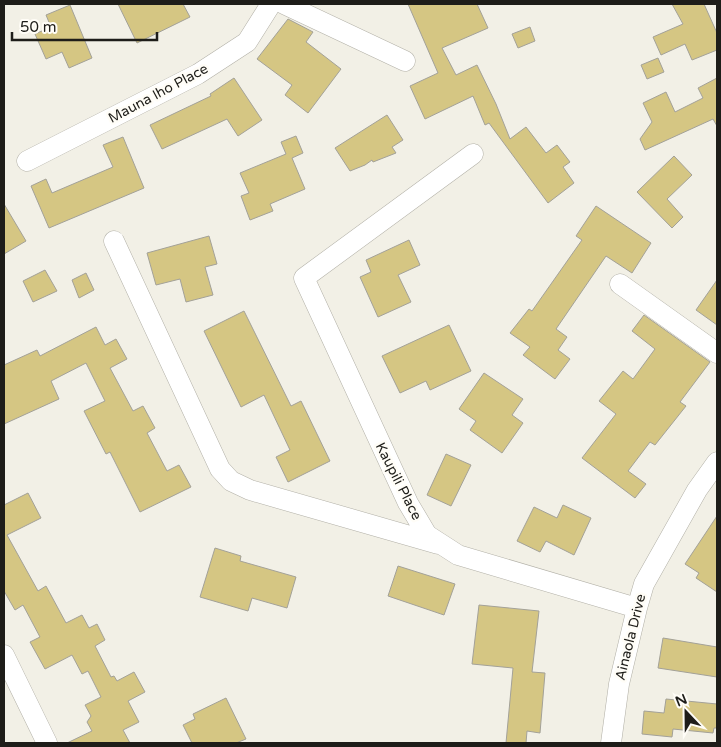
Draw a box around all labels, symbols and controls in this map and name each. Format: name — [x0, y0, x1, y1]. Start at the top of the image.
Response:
scale bar — [12, 10, 158, 42]
text: 50 m — [20, 18, 57, 36]
street label: Mauna Iho Place — [105, 60, 211, 127]
street label: Kaupili Place — [372, 440, 425, 523]
street label: Ainaola Drive — [612, 592, 649, 682]
north arrow — [661, 687, 711, 737]
text: N — [673, 690, 690, 710]

